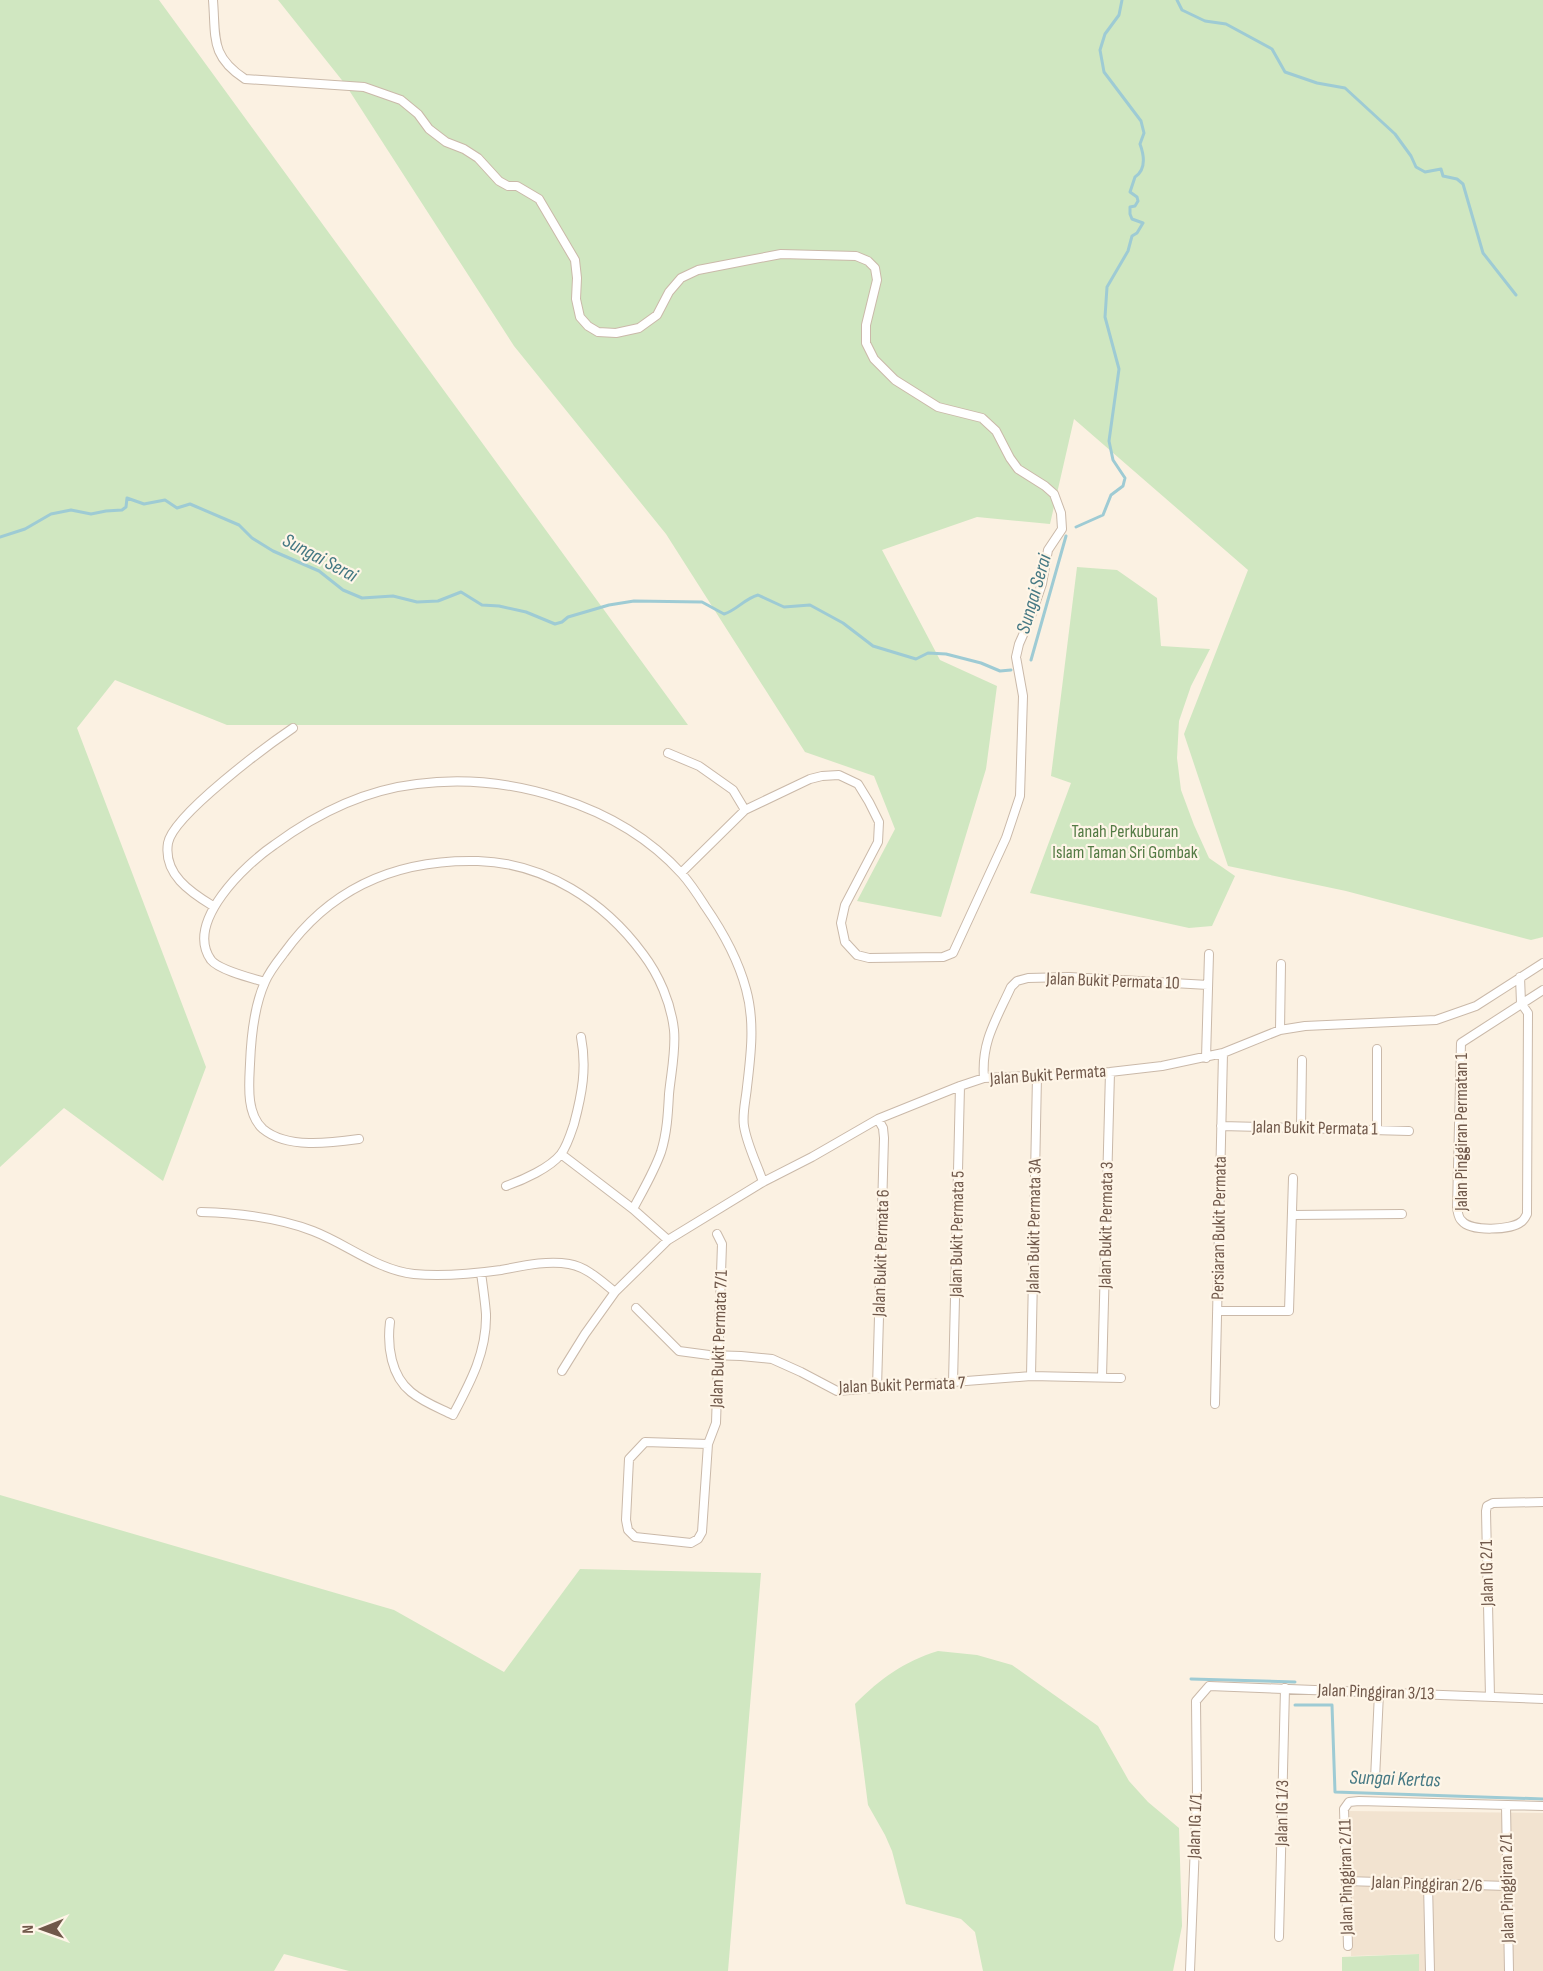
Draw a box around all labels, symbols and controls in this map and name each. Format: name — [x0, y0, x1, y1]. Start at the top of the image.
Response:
water label: Sungai Serai — [279, 528, 363, 588]
water label: Sungai Serai — [1011, 550, 1057, 636]
park label: Tanah Perkuburan Islam Taman Sri Gombak — [1052, 821, 1198, 863]
street label: Jalan Bukit Permata 10 — [1045, 968, 1180, 994]
street label: Jalan Pinggiran Permatan 1 — [1451, 1052, 1472, 1212]
street label: Jalan Bukit Permata — [988, 1060, 1107, 1090]
street label: Jalan Bukit Permata 1 — [1251, 1116, 1379, 1140]
street label: Persiaran Bukit Permata — [1207, 1156, 1231, 1300]
street label: Jalan Bukit Permata 3A — [1022, 1158, 1046, 1294]
street label: Jalan Bukit Permata 3 — [1094, 1161, 1118, 1290]
street label: Jalan Bukit Permata 5 — [945, 1171, 969, 1298]
street label: Jalan Bukit Permata 6 — [868, 1189, 894, 1318]
street label: Jalan Bukit Permata 7/1 — [706, 1269, 732, 1409]
street label: Jalan Bukit Permata 7 — [837, 1372, 966, 1398]
street label: Jalan IG 2/1 — [1476, 1539, 1498, 1607]
street label: Jalan Pinggiran 3/13 — [1316, 1679, 1435, 1705]
water label: Sungai Kertas — [1349, 1765, 1441, 1793]
street label: Jalan IG 1/3 — [1271, 1780, 1293, 1847]
street label: Jalan IG 1/1 — [1183, 1792, 1207, 1860]
street label: Jalan Pinggiran 2/11 — [1334, 1818, 1358, 1936]
street label: Jalan Pinggiran 2/1 — [1496, 1832, 1518, 1944]
street label: Jalan Pinggiran 2/6 — [1370, 1872, 1483, 1896]
north arrow — [12, 1899, 72, 1959]
text: N — [19, 1925, 38, 1934]

